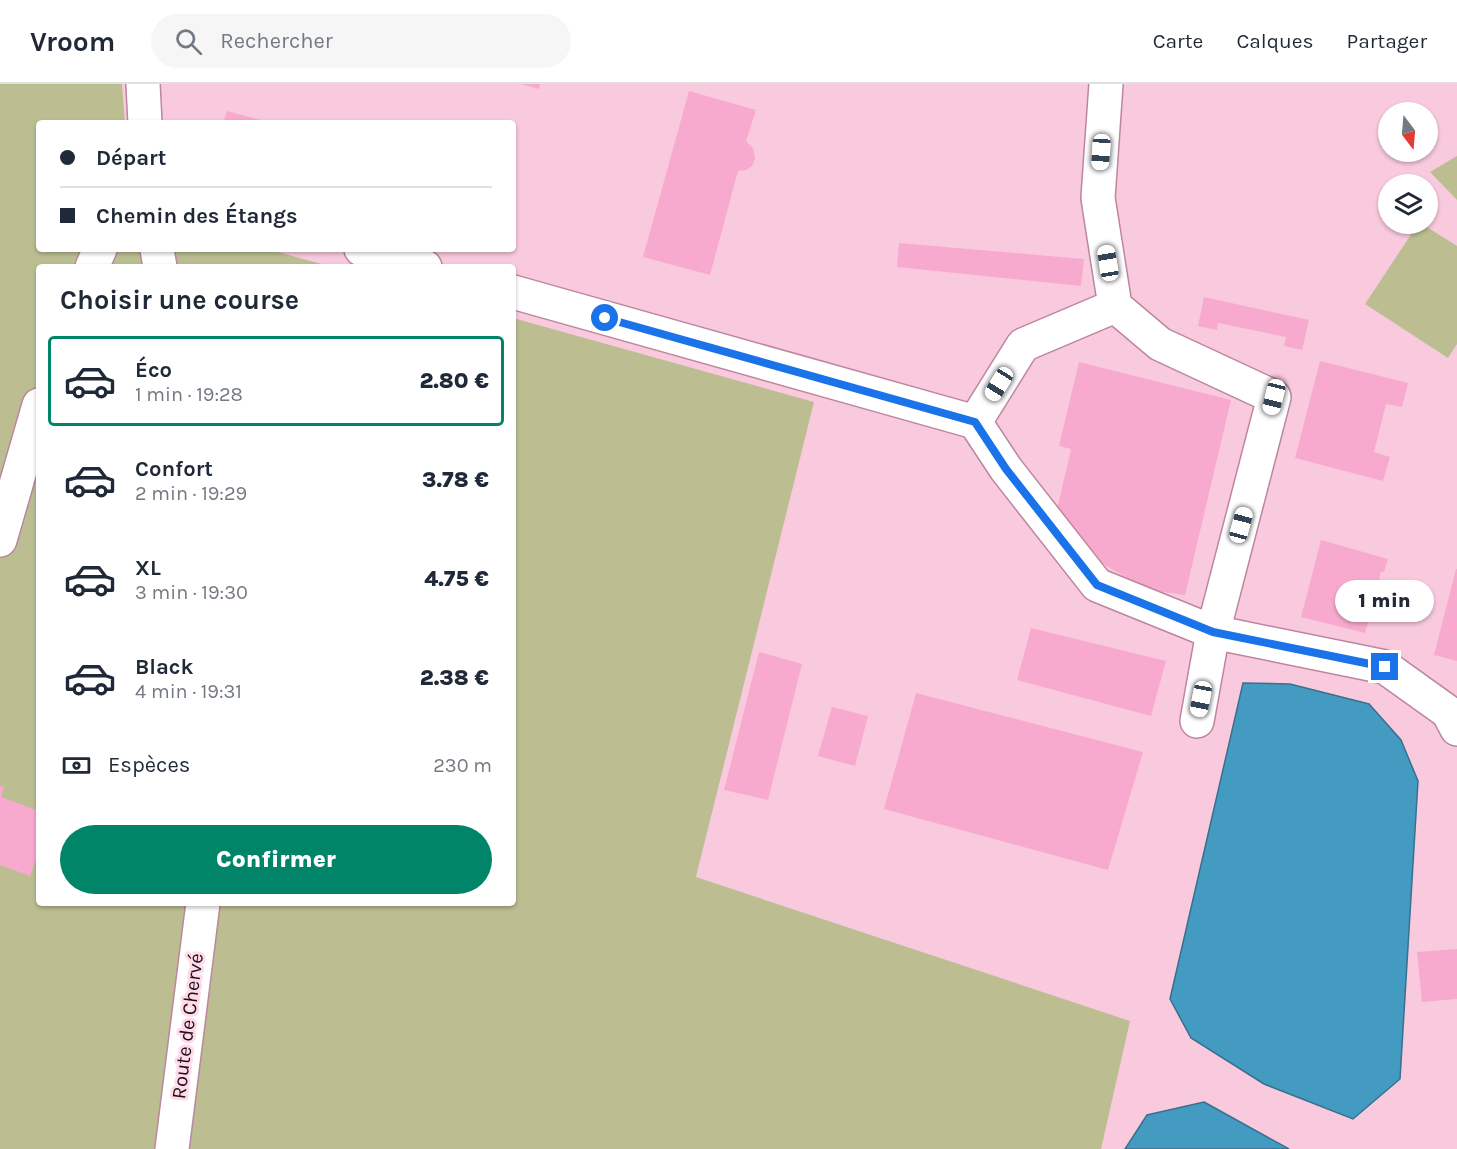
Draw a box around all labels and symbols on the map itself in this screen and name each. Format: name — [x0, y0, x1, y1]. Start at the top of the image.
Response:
north arrow — [1378, 102, 1438, 162]
car — [1091, 133, 1111, 171]
car — [1096, 244, 1120, 282]
route start — [591, 304, 618, 331]
car — [982, 364, 1016, 404]
car — [1261, 377, 1287, 417]
car — [1228, 505, 1254, 545]
callout: 1 min — [1336, 580, 1434, 622]
route end — [1371, 653, 1398, 680]
car — [1189, 680, 1213, 718]
street label: Route de Chervé — [167, 952, 208, 1100]

